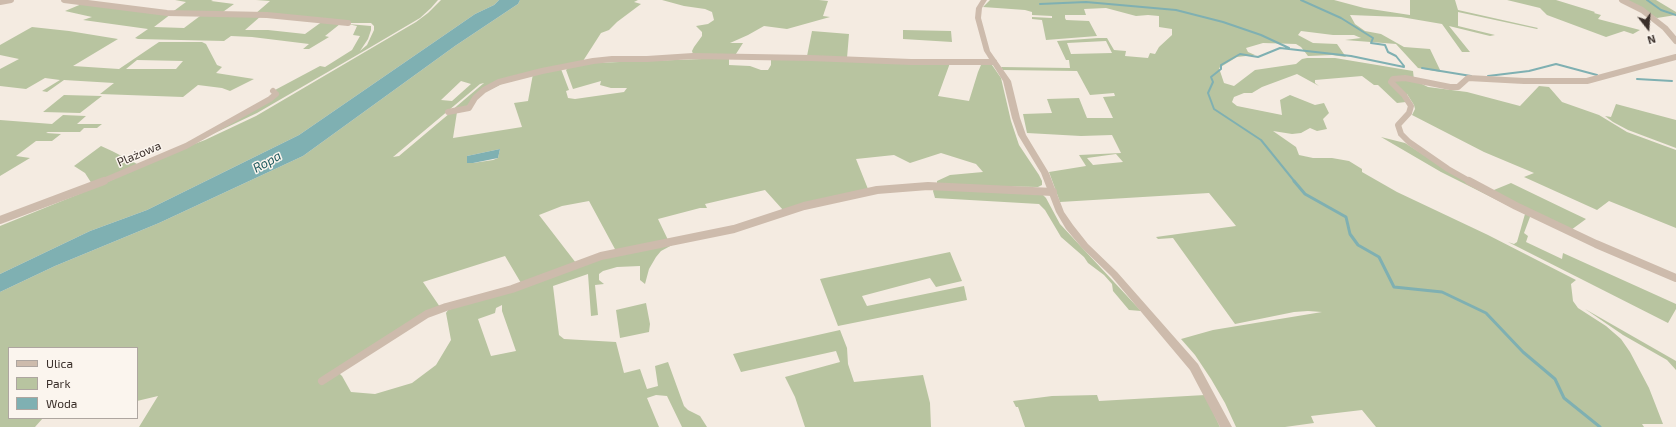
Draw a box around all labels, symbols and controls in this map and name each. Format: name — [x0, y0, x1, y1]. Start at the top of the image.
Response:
north arrow — [1628, 8, 1668, 48]
text: N — [1646, 33, 1657, 47]
street label: Plażowa — [115, 138, 163, 170]
water label: Ropa — [250, 148, 284, 176]
legend — [8, 347, 138, 419]
text: Ulica — [46, 356, 73, 370]
text: Park — [46, 376, 71, 390]
text: Woda — [46, 396, 77, 410]

